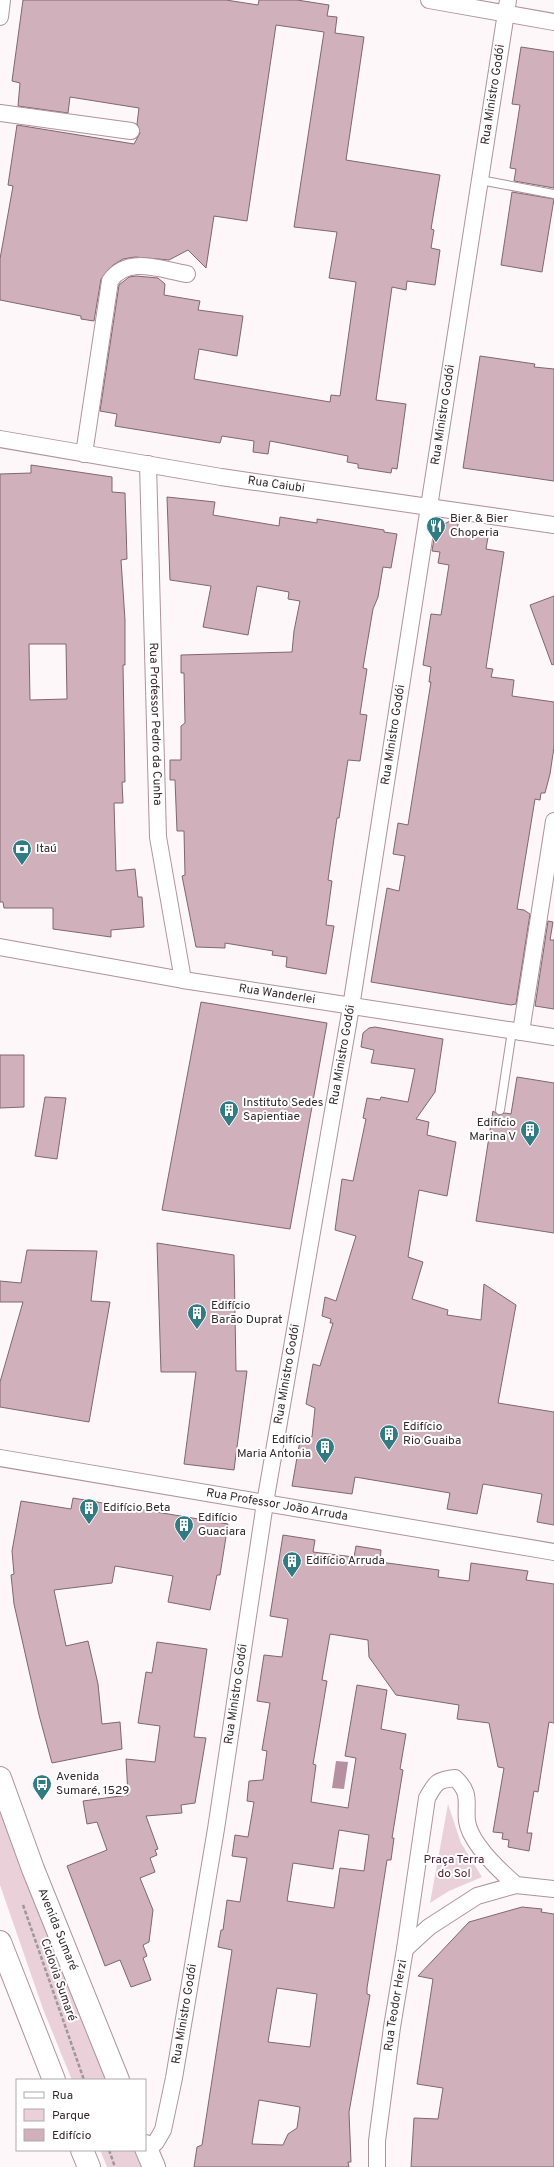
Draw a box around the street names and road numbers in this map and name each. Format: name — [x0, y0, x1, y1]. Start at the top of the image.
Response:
street label: Rua Ministro Godói — [478, 43, 509, 146]
street label: Rua Ministro Godói — [428, 363, 459, 466]
street label: Rua Caiubi — [247, 473, 306, 497]
street label: Rua Professor Pedro da Cunha — [145, 642, 165, 806]
street label: Rua Ministro Godói — [378, 684, 409, 786]
street label: Rua Wanderlei — [237, 981, 316, 1008]
street label: Rua Ministro Godói — [326, 1004, 359, 1106]
street label: Rua Ministro Godói — [271, 1323, 304, 1426]
street label: Rua Professor João Arruda — [205, 1485, 349, 1525]
street label: Rua Ministro Godói — [221, 1643, 252, 1745]
street label: Avenida Sumaré — [34, 1886, 81, 1973]
street label: Ciclovia Sumaré — [36, 1937, 80, 2023]
street label: Rua Teodor Herzi — [381, 1958, 411, 2052]
street label: Rua Ministro Godói — [168, 1963, 201, 2065]

